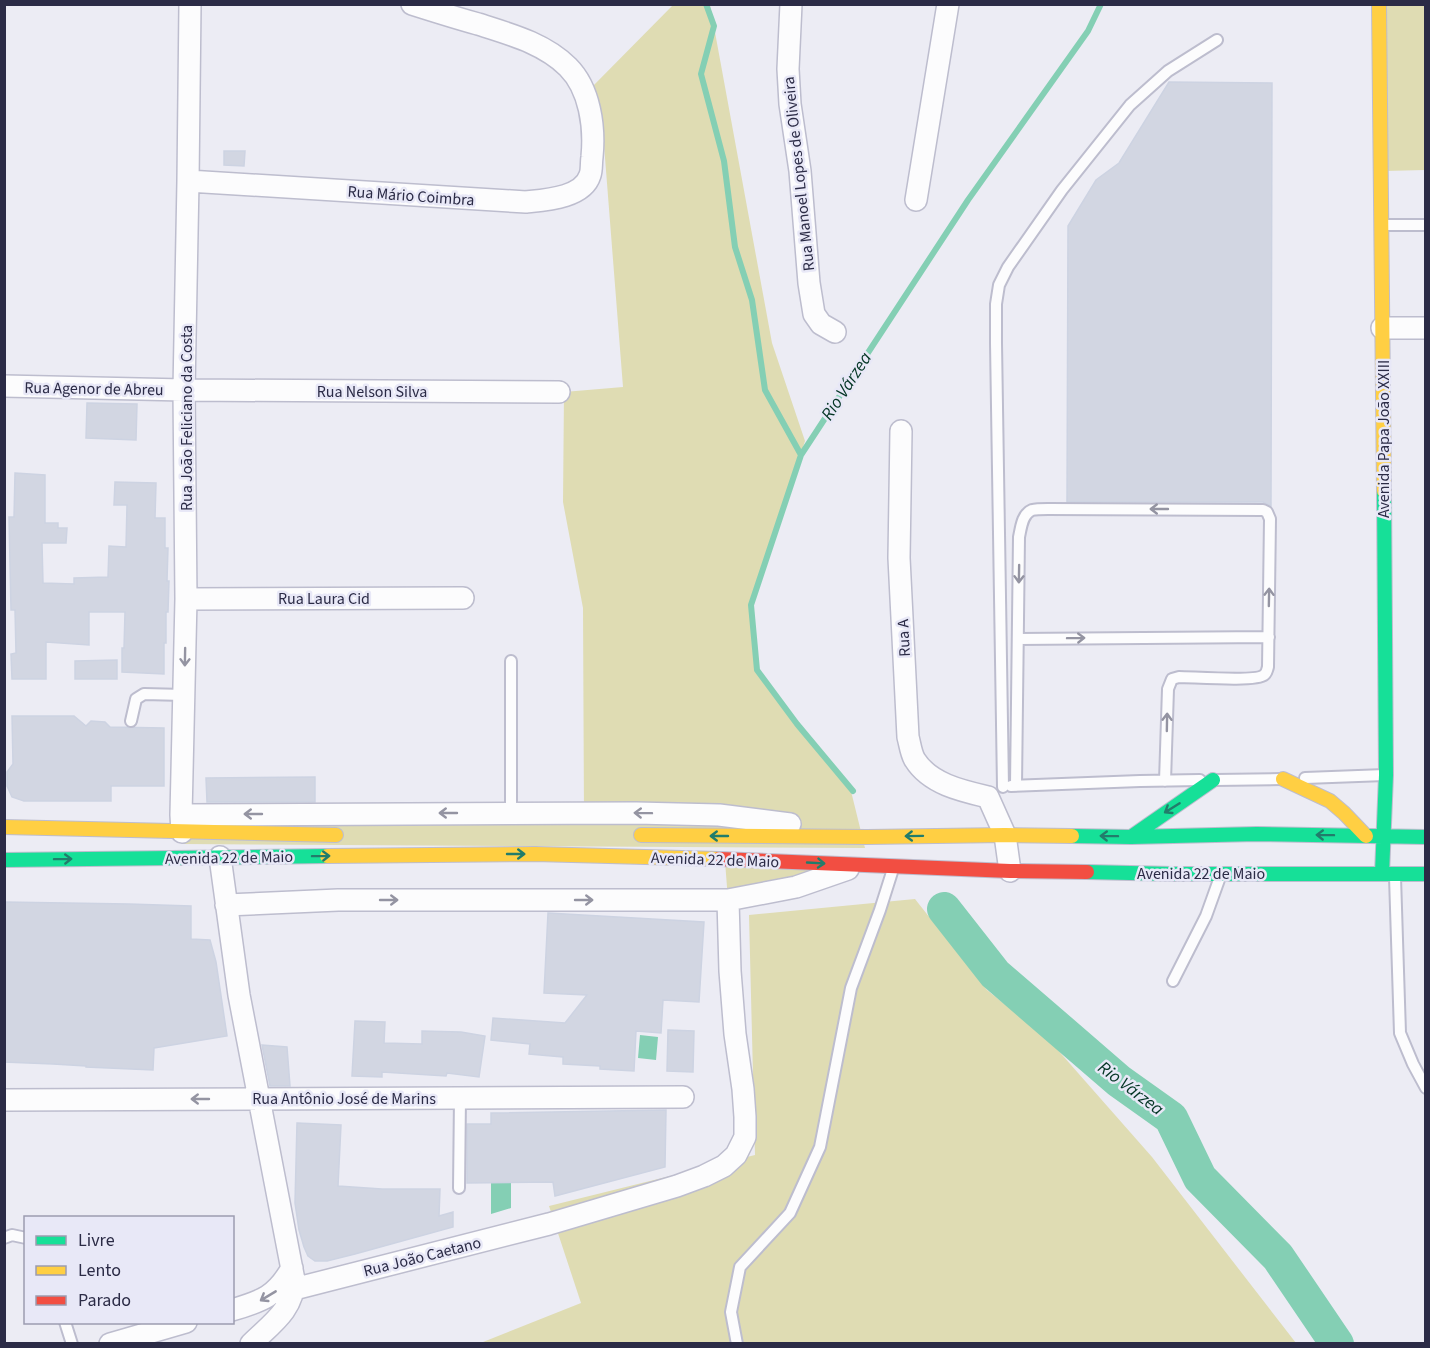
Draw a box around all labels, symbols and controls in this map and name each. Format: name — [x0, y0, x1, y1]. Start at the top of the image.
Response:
street label: Rua Manoel Lopes de Oliveira — [778, 75, 820, 272]
street label: Rua Mário Coimbra — [347, 181, 475, 211]
street label: Rua João Feliciano da Costa — [176, 325, 198, 511]
water label: Rio Várzea — [815, 347, 878, 425]
street label: Avenida Papa João XXIII — [1373, 360, 1395, 518]
street label: Rua Agenor de Abreu — [24, 377, 164, 401]
street label: Rua Nelson Silva — [317, 381, 427, 403]
one-way arrow — [1149, 503, 1169, 515]
one-way arrow — [1013, 563, 1025, 583]
street label: Rua Laura Cid — [278, 588, 370, 610]
one-way arrow — [1263, 588, 1275, 608]
street label: Rua A — [892, 618, 916, 657]
one-way arrow — [1066, 632, 1086, 644]
one-way arrow — [179, 647, 191, 667]
one-way arrow — [1161, 713, 1173, 733]
one-way arrow — [1164, 803, 1181, 815]
one-way arrow — [438, 807, 458, 819]
one-way arrow — [633, 807, 653, 818]
one-way arrow — [243, 808, 263, 820]
one-way arrow — [1316, 829, 1336, 841]
one-way arrow — [710, 830, 730, 842]
one-way arrow — [905, 831, 925, 842]
one-way arrow — [1100, 831, 1120, 842]
street label: Avenida 22 de Maio — [165, 846, 293, 870]
street label: Avenida 22 de Maio — [651, 847, 779, 873]
one-way arrow — [505, 848, 525, 860]
one-way arrow — [310, 850, 330, 862]
one-way arrow — [52, 853, 72, 865]
one-way arrow — [805, 857, 825, 868]
street label: Avenida 22 de Maio — [1137, 863, 1265, 885]
one-way arrow — [378, 894, 398, 906]
one-way arrow — [573, 894, 593, 906]
water label: Rio Várzea — [1093, 1055, 1169, 1122]
street label: Rua Antônio José de Marins — [252, 1088, 436, 1110]
one-way arrow — [190, 1093, 210, 1105]
legend — [24, 1216, 234, 1324]
text: Livre — [78, 1228, 115, 1253]
street label: Rua João Caetano — [361, 1232, 483, 1282]
text: Lento — [78, 1258, 121, 1283]
text: Parado — [78, 1288, 131, 1313]
one-way arrow — [259, 1289, 276, 1302]

